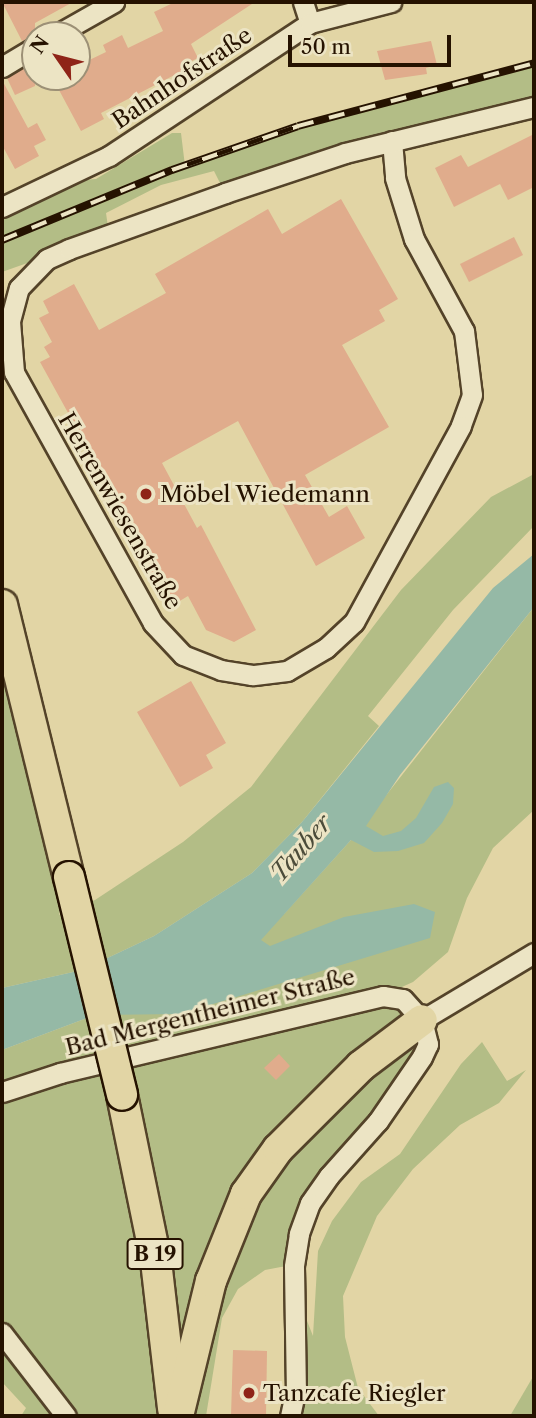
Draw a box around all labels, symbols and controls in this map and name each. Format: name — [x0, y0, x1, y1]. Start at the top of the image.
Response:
north arrow — [21, 21, 91, 91]
street label: Bahnhofstraße — [107, 21, 257, 135]
scale bar — [291, 21, 454, 65]
text: N — [26, 31, 54, 58]
text: 50 m — [301, 34, 351, 59]
street label: Herrenwiesenstraße — [52, 408, 188, 614]
place label: Möbel Wiedemann — [160, 480, 371, 508]
marker: Möbel Wiedemann — [138, 486, 154, 502]
water label: Tauber — [264, 809, 338, 887]
street label: Bad Mergentheimer Straße — [62, 963, 358, 1061]
road number: B 19 — [125, 1236, 185, 1272]
place label: Tanzcafe Riegler — [263, 1379, 446, 1407]
marker: Tanzcafe Riegler — [241, 1385, 257, 1401]

